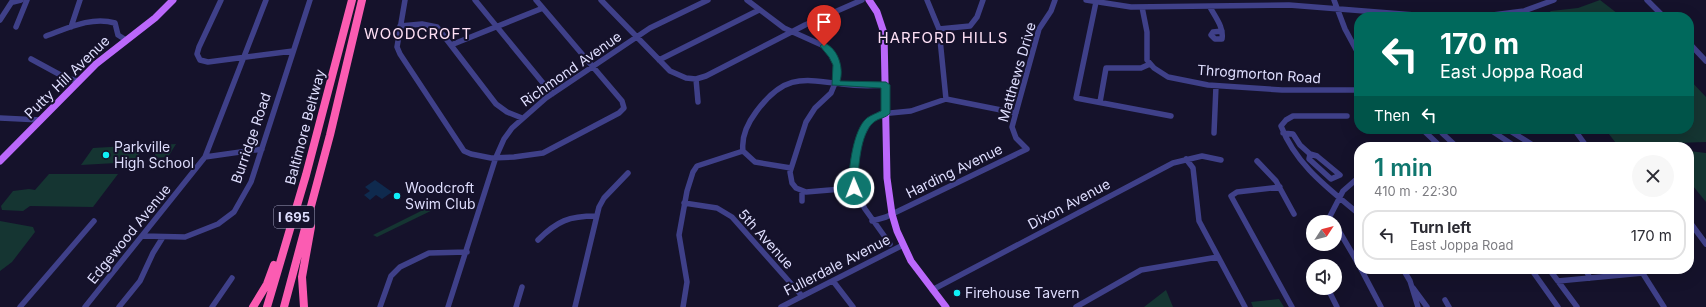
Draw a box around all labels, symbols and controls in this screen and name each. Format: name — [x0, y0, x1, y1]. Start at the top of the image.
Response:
pin — [807, 5, 841, 46]
icon: arrive — [813, 11, 835, 33]
street label: Matthews Drive — [994, 20, 1039, 124]
district label: WOODCROFT — [364, 24, 472, 43]
street label: Richmond Avenue — [517, 27, 624, 110]
text: 170 m — [1440, 27, 1519, 61]
district label: HARFORD HILLS — [878, 28, 1008, 47]
icon: left — [1374, 28, 1426, 80]
street label: Putty Hill Avenue — [21, 32, 113, 122]
street label: Throgmorton Road — [1196, 61, 1322, 86]
text: East Joppa Road — [1440, 61, 1583, 82]
street label: Baltimore Beltway — [281, 67, 328, 187]
street label: Burridge Road — [227, 90, 274, 185]
icon: left — [1418, 104, 1440, 126]
text: Then — [1374, 106, 1410, 125]
place label: Parkville High School — [114, 138, 194, 171]
street label: Harding Avenue — [903, 140, 1005, 201]
marker: Parkville High School — [101, 150, 111, 160]
text: 1 min — [1374, 153, 1433, 182]
button: close — [1632, 155, 1674, 197]
position arrow — [833, 167, 875, 209]
street label: Dixon Avenue — [1025, 175, 1113, 232]
place label: Woodcroft Swim Club — [405, 179, 476, 212]
street label: Edgewood Avenue — [83, 180, 174, 287]
text: 410 m · 22:30 — [1374, 183, 1458, 199]
marker: Woodcroft Swim Club — [392, 191, 402, 201]
street label: 5th Avenue — [735, 205, 798, 272]
road number: I 695 — [274, 206, 314, 228]
north arrow — [1306, 215, 1342, 251]
map controls — [1306, 215, 1342, 295]
text: Turn left — [1410, 218, 1471, 237]
icon: left — [1376, 224, 1398, 246]
text: 170 m — [1631, 226, 1672, 245]
street label: Fullerdale Avenue — [781, 230, 893, 299]
text: East Joppa Road — [1410, 237, 1513, 253]
button: sound — [1306, 259, 1342, 295]
place label: Firehouse Tavern — [965, 284, 1079, 301]
marker: Firehouse Tavern — [952, 288, 962, 298]

